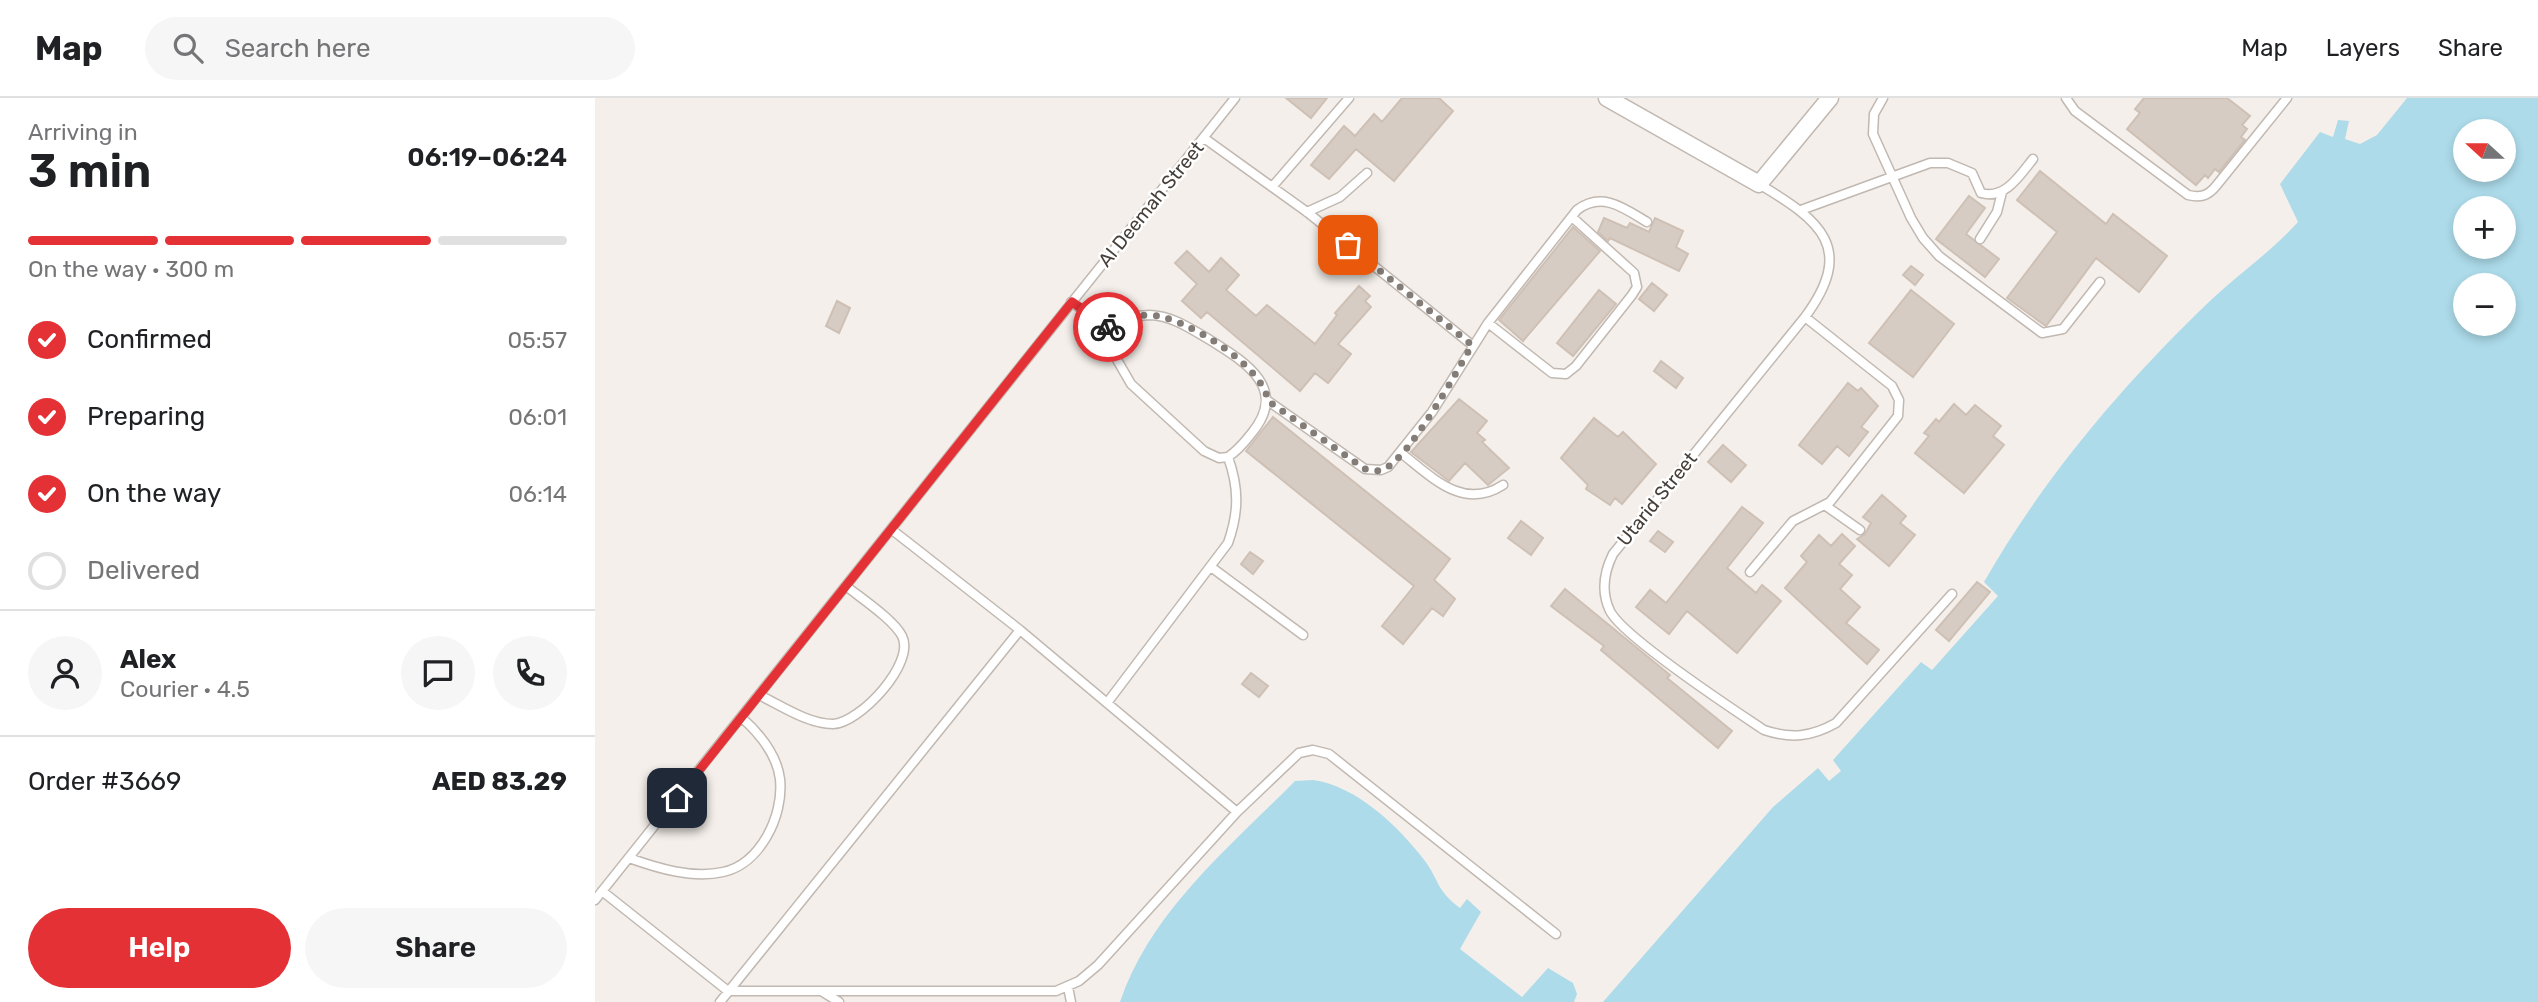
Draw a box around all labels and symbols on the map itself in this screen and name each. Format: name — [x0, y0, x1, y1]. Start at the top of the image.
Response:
north arrow — [2453, 119, 2517, 182]
street label: Al Deemah Street — [1093, 136, 1209, 271]
pin — [1318, 215, 1378, 275]
courier — [1073, 292, 1143, 362]
street label: Utarid Street — [1612, 447, 1702, 551]
pin — [647, 768, 707, 828]

